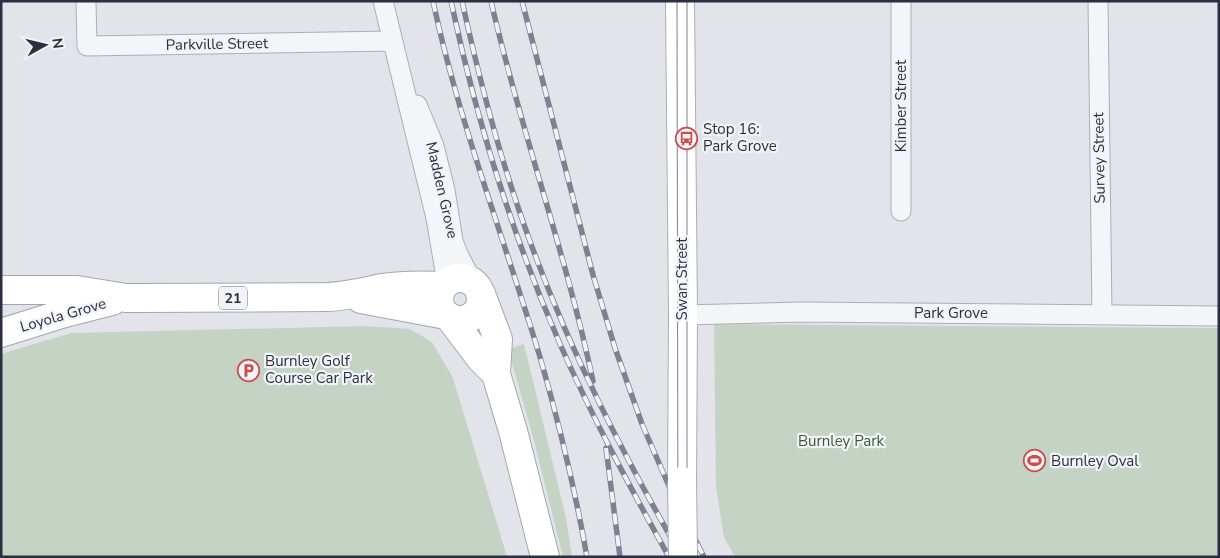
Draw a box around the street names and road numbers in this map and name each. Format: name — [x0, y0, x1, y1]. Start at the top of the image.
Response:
street label: Parkville Street — [166, 33, 269, 55]
street label: Kimber Street — [891, 59, 911, 152]
street label: Survey Street — [1088, 111, 1110, 204]
street label: Madden Grove — [421, 140, 463, 240]
street label: Swan Street — [672, 237, 692, 320]
road number: 21 — [219, 286, 247, 310]
street label: Loyola Grove — [18, 293, 108, 337]
street label: Park Grove — [914, 303, 988, 323]

